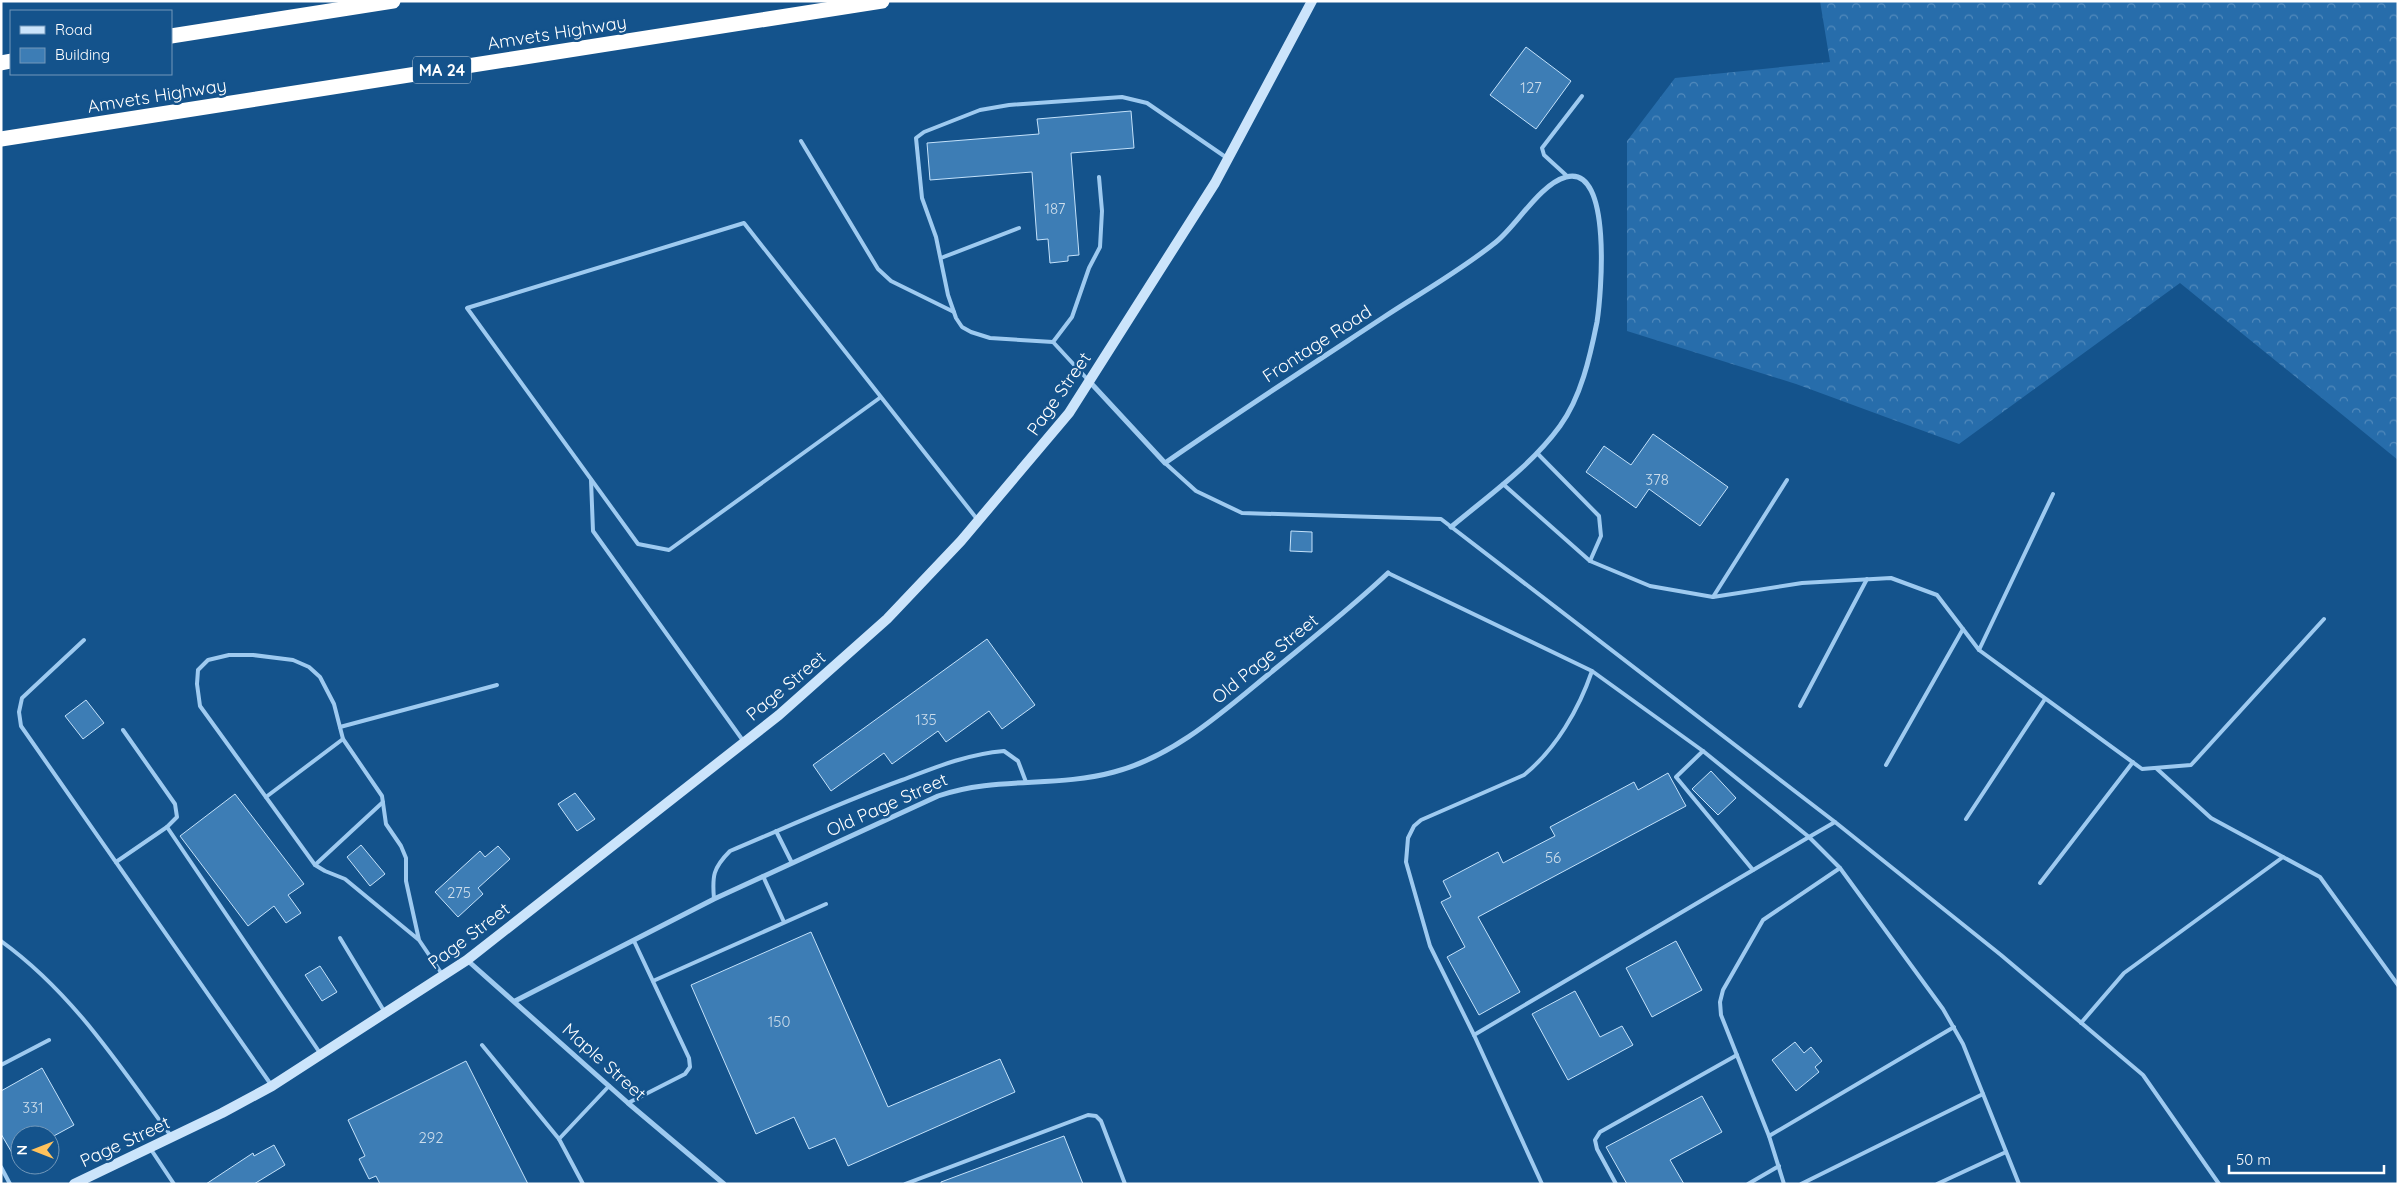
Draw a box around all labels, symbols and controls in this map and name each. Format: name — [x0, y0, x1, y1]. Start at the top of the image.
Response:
legend — [10, 10, 172, 75]
street label: Amvets Highway — [486, 10, 628, 55]
text: Road — [55, 20, 92, 39]
text: Building — [55, 45, 110, 64]
road number: MA 24 — [413, 56, 471, 84]
street label: Amvets Highway — [86, 73, 228, 118]
house number: 127 — [1520, 78, 1542, 97]
house number: 187 — [1045, 199, 1066, 218]
street label: Frontage Road — [1258, 300, 1376, 387]
street label: Page Street — [1021, 348, 1096, 440]
house number: 378 — [1645, 470, 1669, 489]
street label: Old Page Street — [1207, 609, 1323, 709]
street label: Page Street — [741, 646, 830, 726]
house number: 135 — [915, 710, 937, 729]
street label: Old Page Street — [823, 768, 951, 842]
house number: 56 — [1545, 848, 1561, 867]
house number: 275 — [447, 883, 471, 902]
street label: Page Street — [423, 897, 514, 974]
house number: 150 — [768, 1012, 790, 1031]
street label: Maple Street — [558, 1018, 651, 1105]
house number: 331 — [22, 1098, 44, 1117]
street label: Page Street — [76, 1111, 173, 1172]
north arrow — [10, 1125, 60, 1175]
house number: 292 — [419, 1128, 444, 1147]
scale bar — [2229, 1142, 2384, 1174]
text: N — [13, 1145, 31, 1155]
text: 50 m — [2236, 1150, 2271, 1169]

